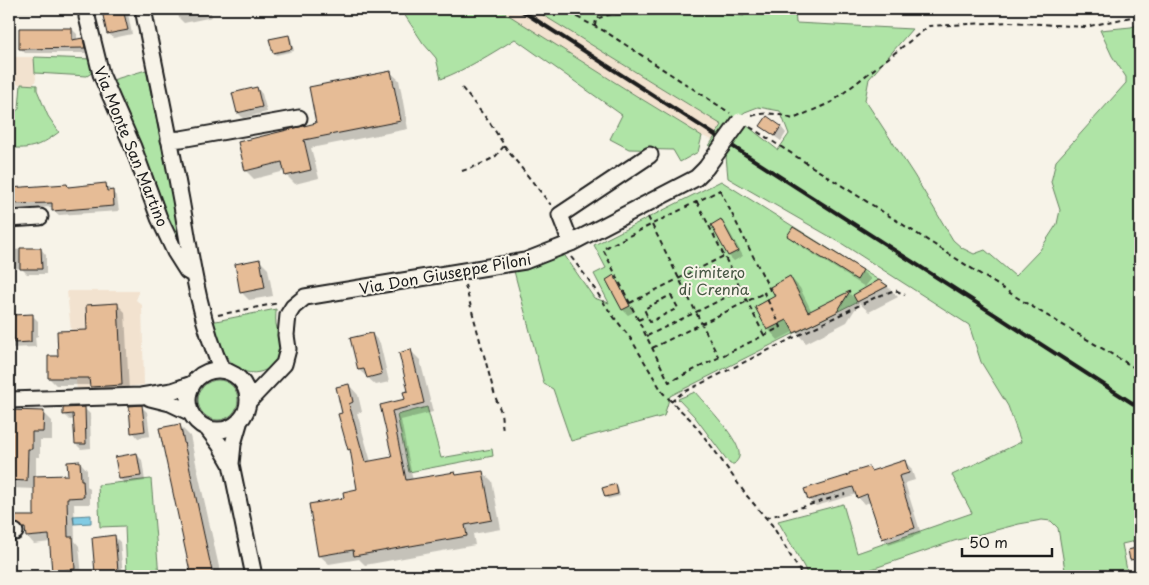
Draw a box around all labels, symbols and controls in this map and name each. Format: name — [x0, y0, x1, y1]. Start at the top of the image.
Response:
street label: Via Monte San Martino — [89, 62, 175, 230]
street label: Via Don Giuseppe Piloni — [357, 247, 533, 299]
park label: Cimitero di Crenna — [679, 260, 750, 300]
scale bar — [962, 525, 1052, 557]
text: 50 m — [969, 530, 1008, 553]

